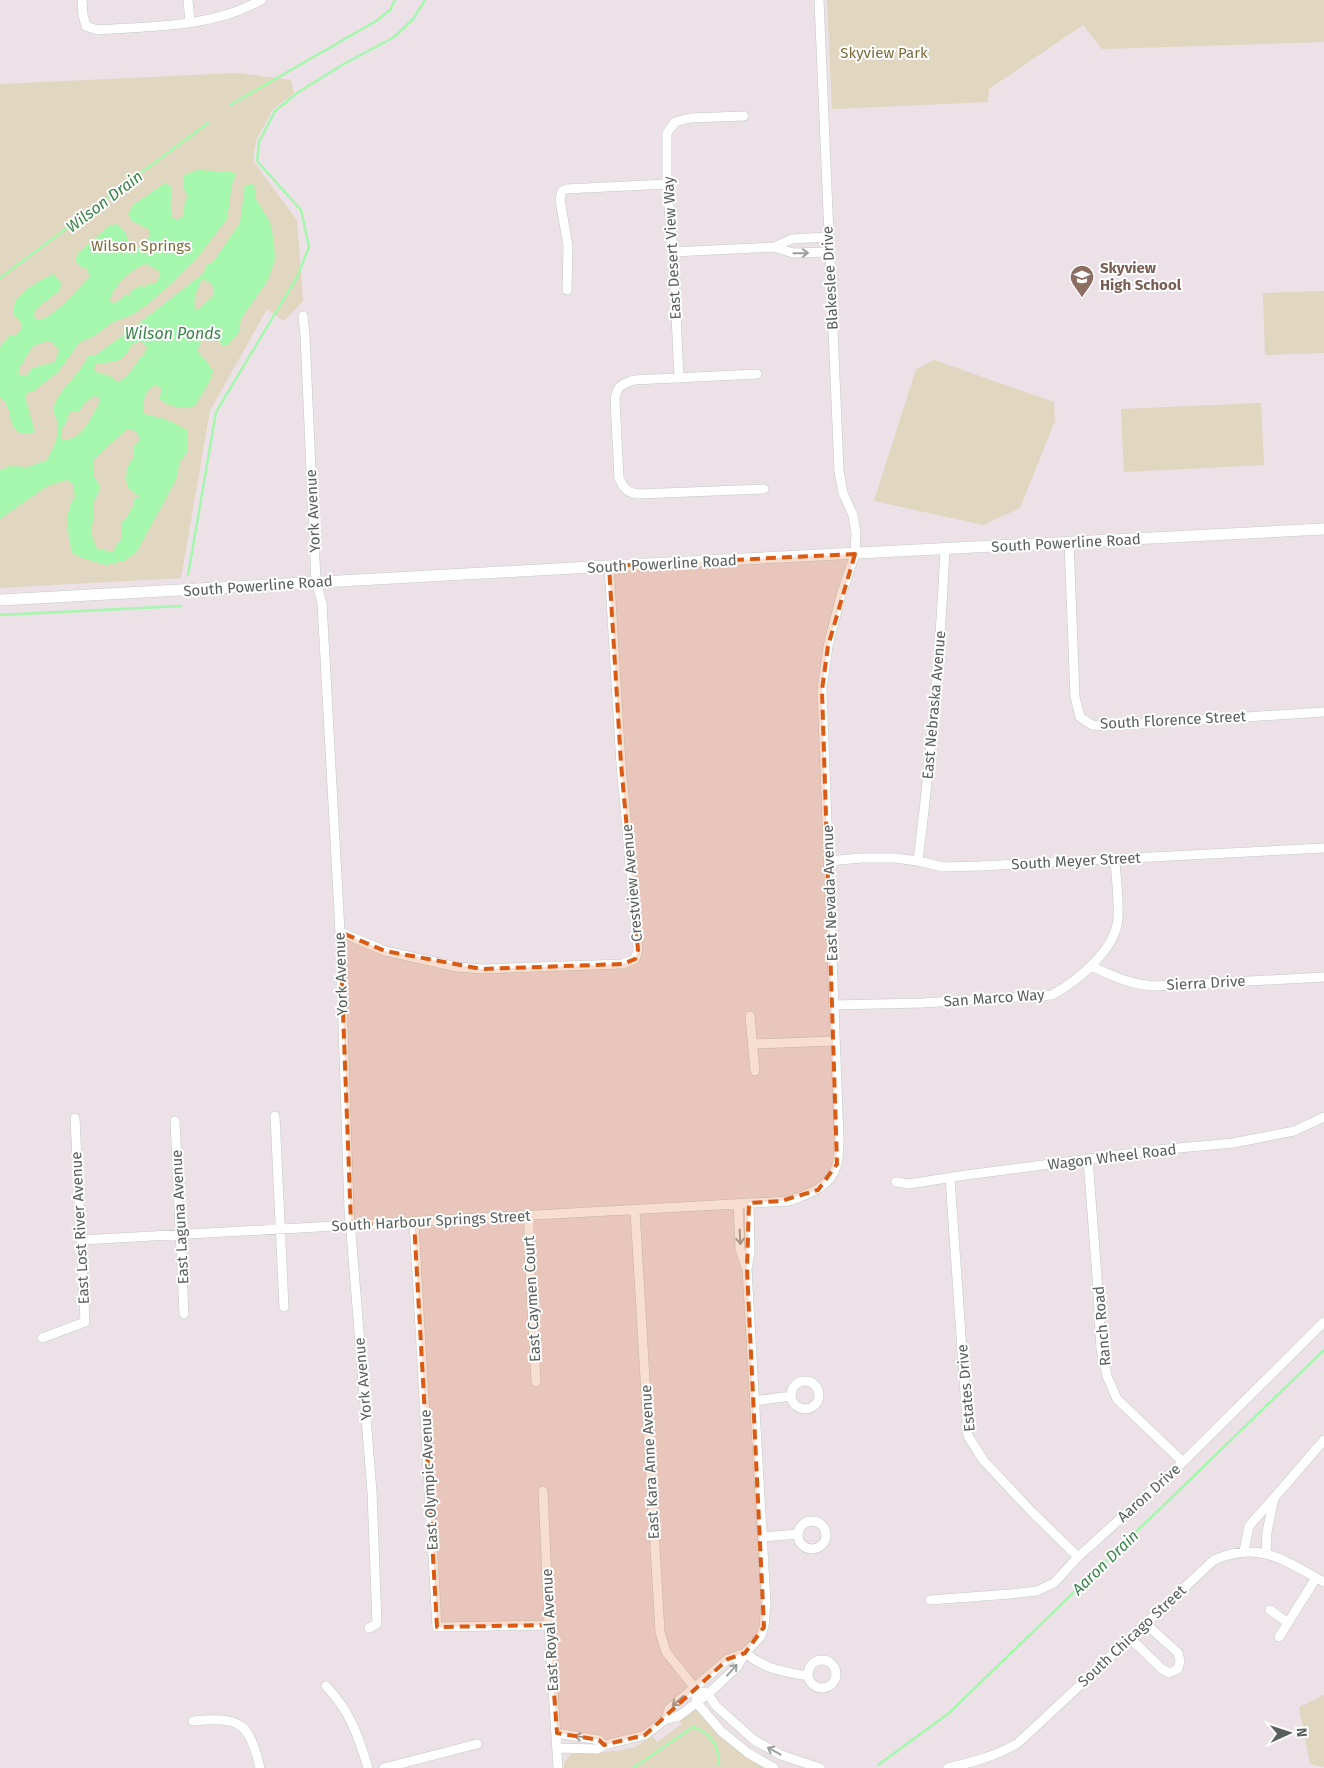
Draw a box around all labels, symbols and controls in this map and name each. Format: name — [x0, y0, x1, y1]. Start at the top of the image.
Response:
park label: Skyview Park — [840, 44, 928, 62]
water label: Wilson Drain — [62, 166, 146, 236]
street label: East Desert View Way — [659, 175, 685, 320]
street label: Blakeslee Drive — [818, 226, 842, 330]
park label: Wilson Springs — [91, 237, 191, 255]
one-way arrow — [793, 248, 809, 257]
place label: Skyview High School — [1100, 259, 1182, 294]
school or university icon: Skyview High School — [1069, 264, 1095, 298]
water label: Wilson Ponds — [125, 324, 221, 343]
street label: York Avenue — [302, 469, 324, 553]
street label: South Powerline Road — [991, 530, 1141, 556]
street label: South Powerline Road — [587, 551, 737, 577]
street label: South Powerline Road — [183, 572, 333, 600]
street label: East Nebraska Avenue — [919, 630, 949, 780]
street label: South Florence Street — [1100, 707, 1247, 733]
street label: Crestview Avenue — [618, 823, 646, 943]
street label: East Nevada Avenue — [819, 824, 841, 962]
street label: South Meyer Street — [1011, 849, 1142, 873]
street label: York Avenue — [331, 932, 351, 1016]
street label: Sierra Drive — [1166, 972, 1246, 994]
street label: San Marco Way — [943, 985, 1046, 1011]
street label: Wagon Wheel Road — [1047, 1140, 1177, 1174]
street label: East Laguna Avenue — [167, 1149, 193, 1285]
street label: East Lost River Avenue — [67, 1151, 93, 1305]
street label: South Harbour Springs Street — [331, 1207, 532, 1235]
one-way arrow — [735, 1229, 744, 1245]
street label: East Caymen Court — [520, 1235, 544, 1363]
street label: Ranch Road — [1090, 1285, 1114, 1367]
street label: York Avenue — [350, 1337, 376, 1421]
street label: Estates Drive — [953, 1343, 979, 1433]
street label: East Kara Anne Avenue — [637, 1384, 663, 1540]
street label: East Olympic Avenue — [416, 1409, 442, 1551]
street label: Aaron Drive — [1114, 1460, 1184, 1526]
water label: Aaron Drain — [1067, 1526, 1143, 1599]
street label: East Royal Avenue — [538, 1568, 562, 1692]
street label: South Chicago Street — [1074, 1581, 1190, 1691]
one-way arrow — [727, 1664, 738, 1677]
one-way arrow — [672, 1695, 685, 1706]
north arrow — [1264, 1708, 1314, 1758]
text: N — [1293, 1727, 1310, 1737]
one-way arrow — [574, 1732, 590, 1742]
one-way arrow — [767, 1746, 782, 1756]

